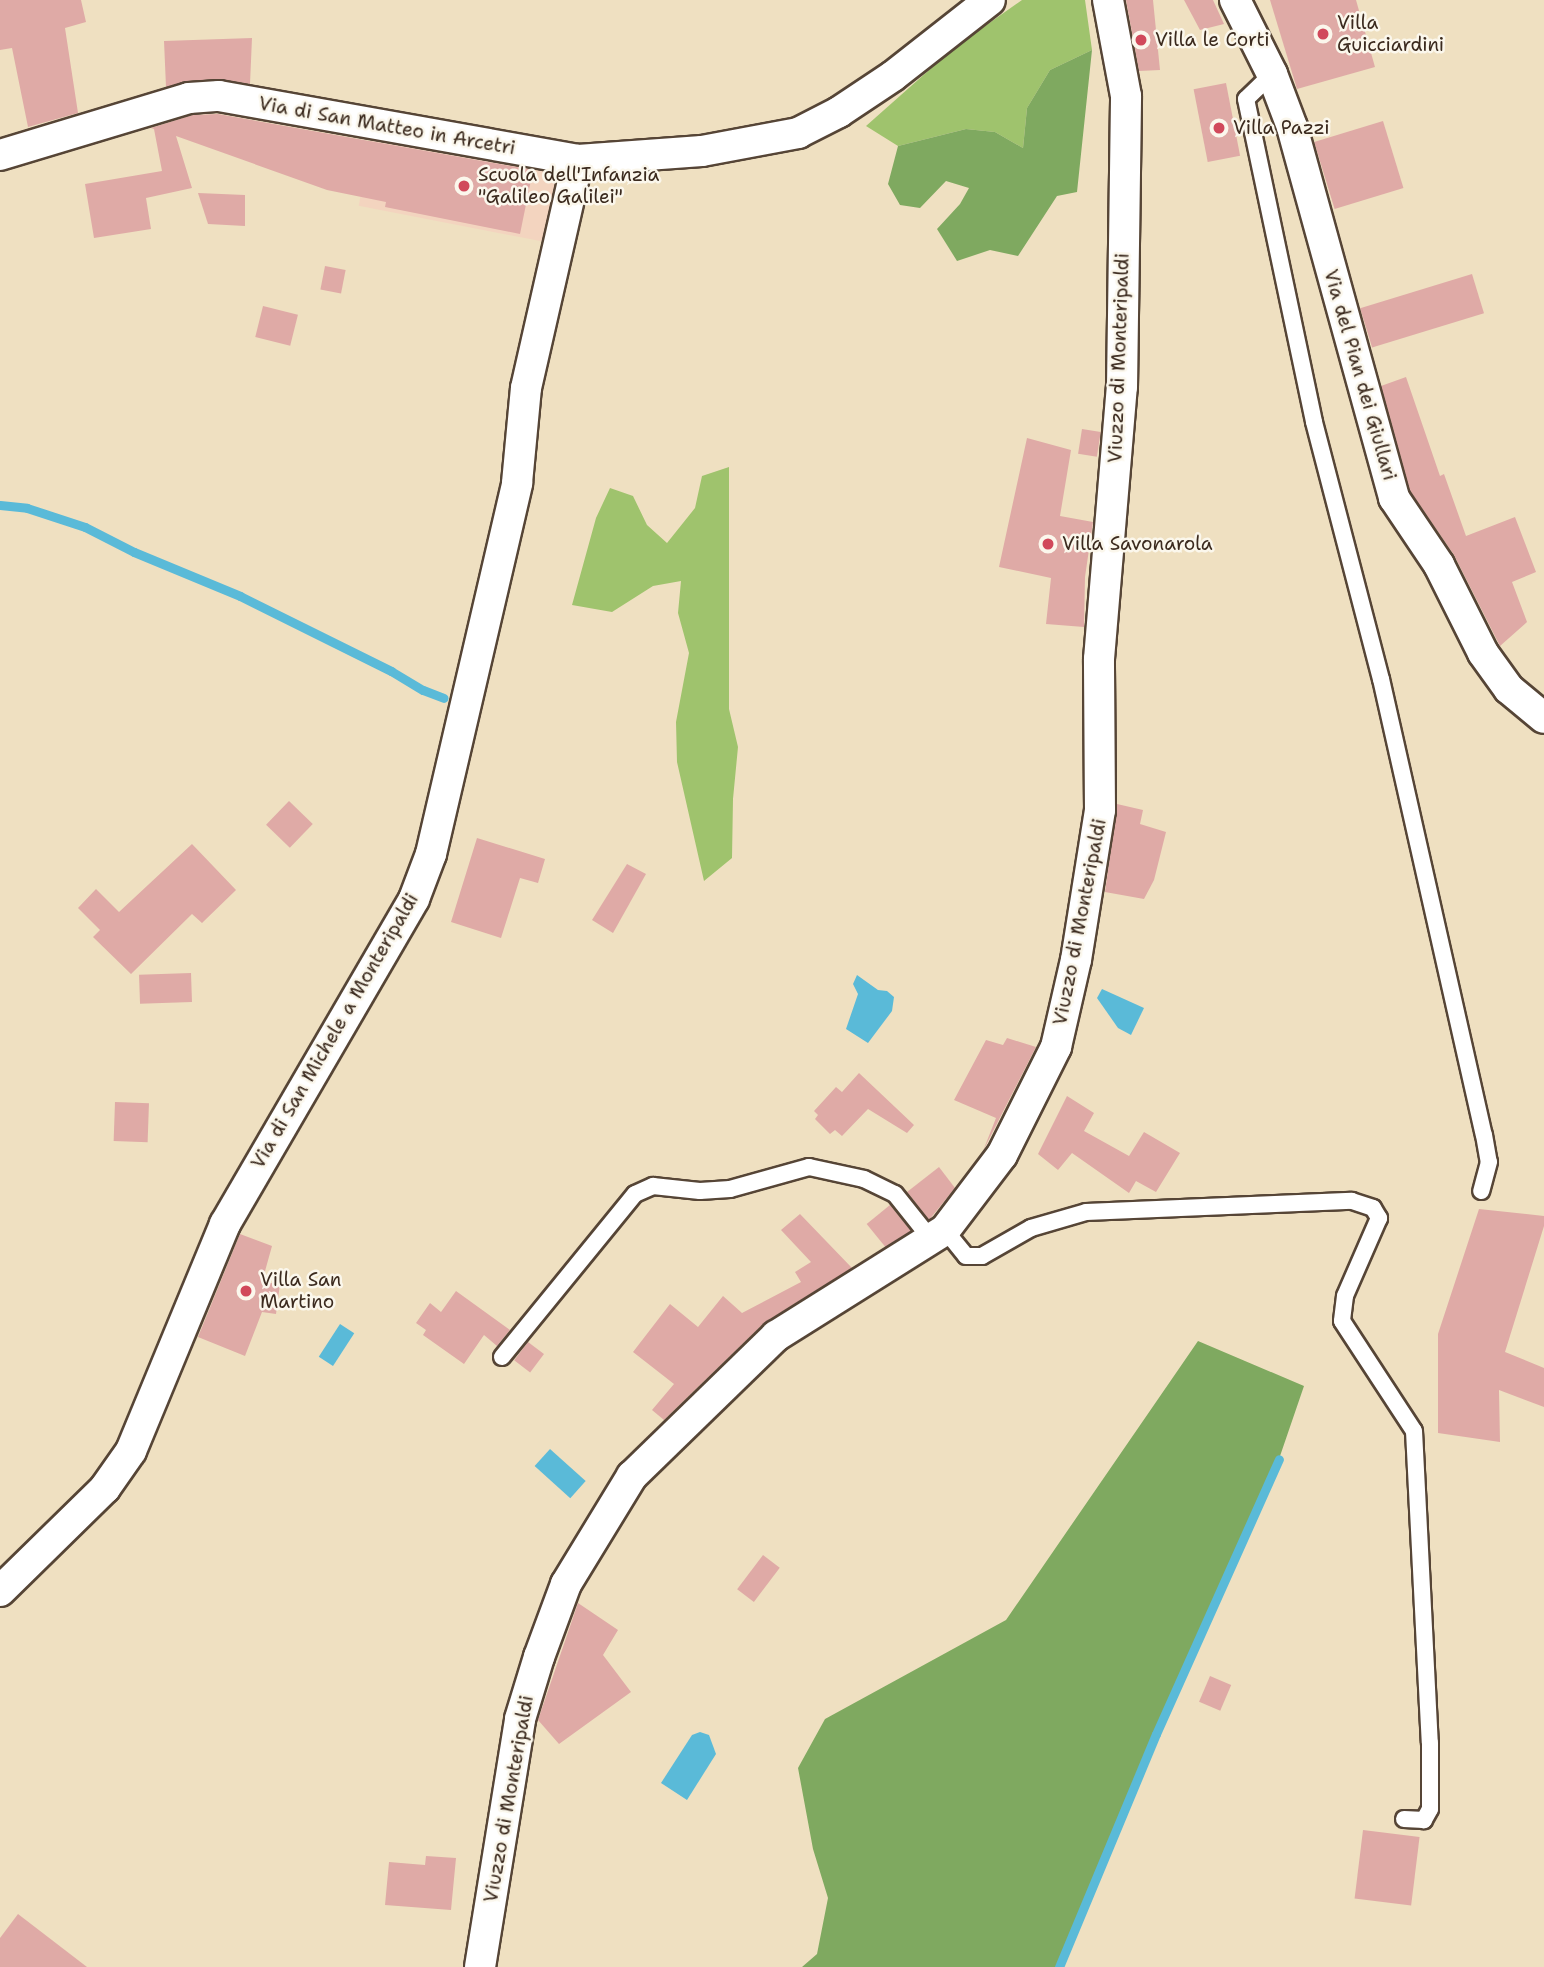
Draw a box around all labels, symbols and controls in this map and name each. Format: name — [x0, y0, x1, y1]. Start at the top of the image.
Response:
place label: Villa Guicciardini — [1337, 12, 1444, 56]
marker: Villa Guicciardini — [1315, 26, 1331, 42]
place label: Villa le Corti — [1155, 29, 1270, 51]
marker: Villa le Corti — [1133, 32, 1149, 48]
street label: Via di San Matteo in Arcetri — [257, 92, 517, 160]
place label: Villa Pazzi — [1233, 117, 1330, 139]
marker: Villa Pazzi — [1211, 120, 1227, 136]
place label: Scuola dell'Infanzia "Galileo Galilei" — [478, 164, 659, 208]
marker: Scuola dell'Infanzia "Galileo Galilei" — [456, 178, 472, 194]
street label: Viuzzo di Monteripaldi — [1104, 253, 1134, 463]
street label: Via del Pian dei Giullari — [1319, 267, 1401, 483]
place label: Villa Savonarola — [1062, 533, 1213, 555]
marker: Villa Savonarola — [1040, 536, 1056, 552]
street label: Viuzzo di Monteripaldi — [1049, 817, 1111, 1027]
street label: Via di San Michele a Monteripaldi — [247, 889, 423, 1173]
place label: Villa San Martino — [260, 1269, 341, 1313]
marker: Villa San Martino — [238, 1283, 254, 1299]
street label: Viuzzo di Monteripaldi — [480, 1694, 538, 1904]

